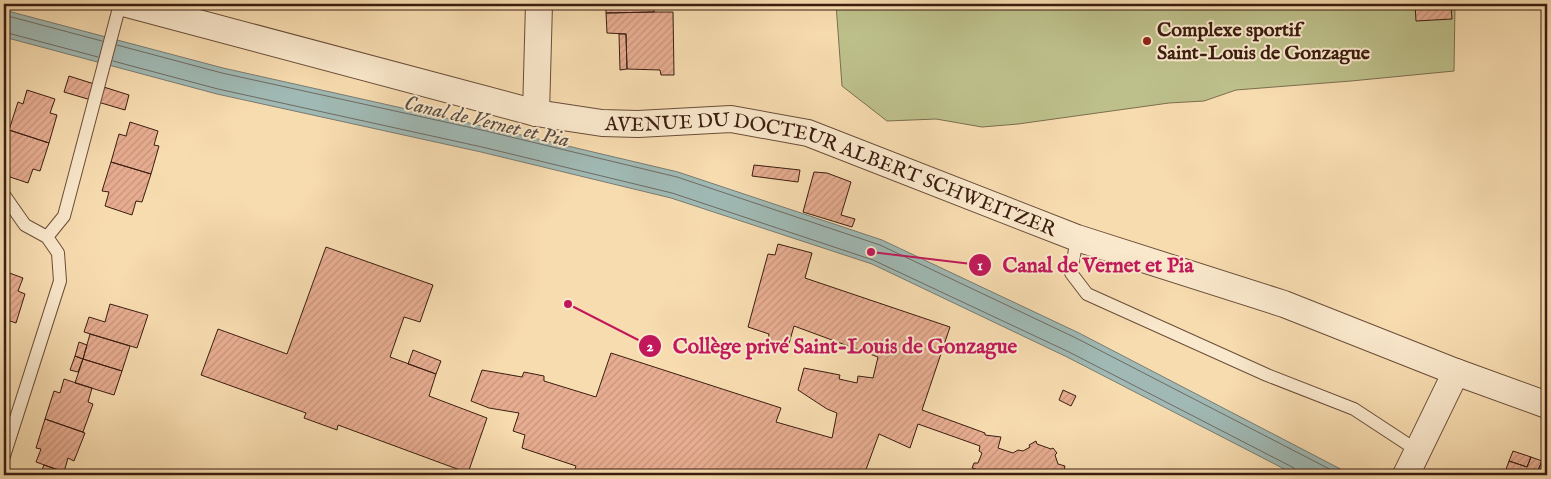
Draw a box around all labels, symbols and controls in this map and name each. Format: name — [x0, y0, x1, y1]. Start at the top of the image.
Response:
place label: Complexe sportif Saint-Louis de Gonzague — [1157, 18, 1371, 66]
marker: Complexe sportif Saint-Louis de Gonzague — [1141, 35, 1153, 47]
water label: Canal de Vernet et Pia — [401, 90, 572, 155]
street label: AVENUE DU DOCTEUR ALBERT SCHWEITZER — [603, 108, 1060, 243]
callout: Canal de Vernet et Pia — [967, 247, 1203, 283]
text: Canal de Vernet et Pia — [1003, 253, 1194, 280]
text: 1 — [977, 256, 983, 275]
callout: Collège privé Saint-Louis de Gonzague — [637, 328, 1027, 364]
text: Collège privé Saint-Louis de Gonzague — [673, 334, 1018, 361]
text: 2 — [646, 337, 654, 356]

